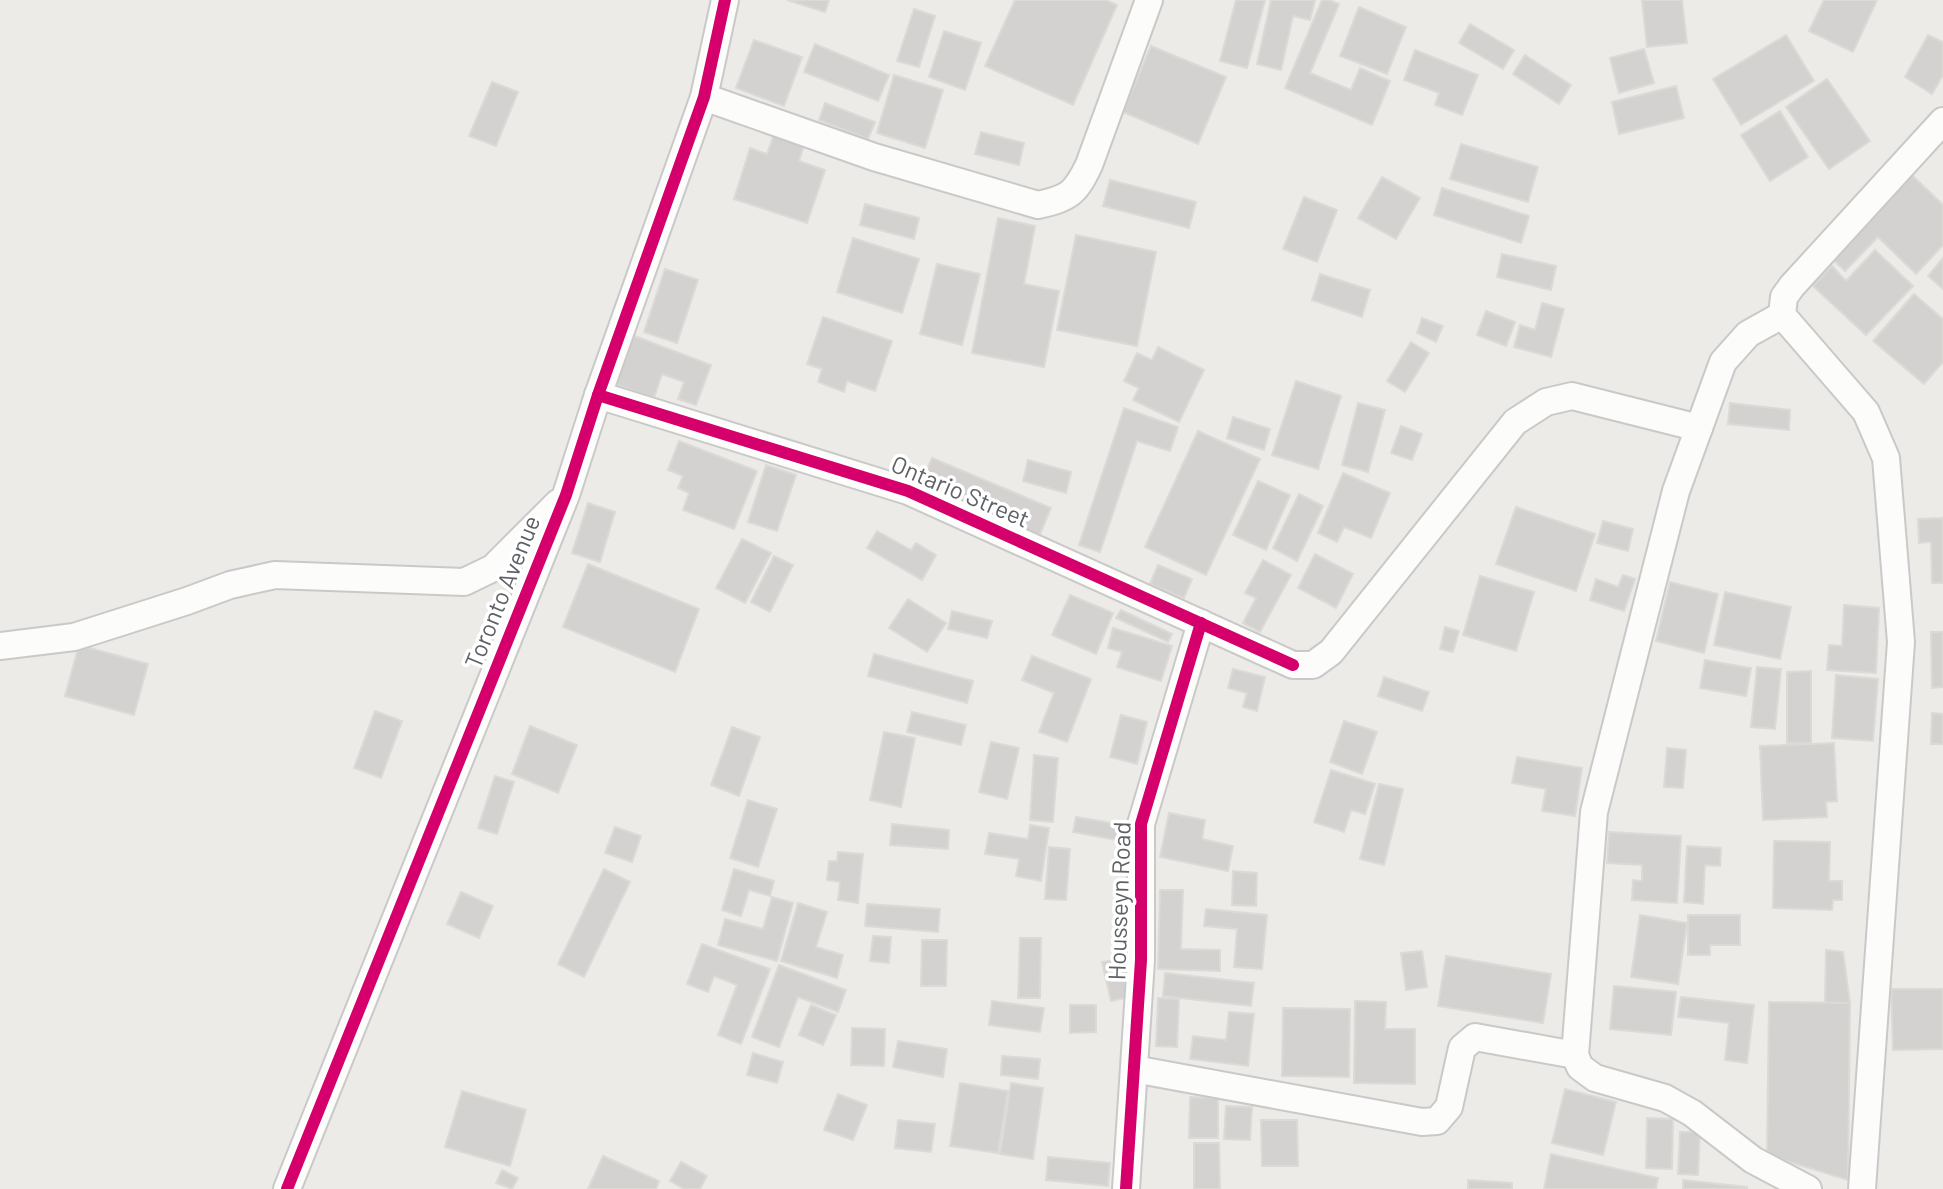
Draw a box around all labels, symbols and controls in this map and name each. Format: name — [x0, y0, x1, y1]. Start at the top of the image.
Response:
street label: Ontario Street — [887, 449, 1034, 533]
street label: Toronto Avenue — [458, 511, 545, 672]
street label: Housseyn Road — [1101, 821, 1136, 981]

